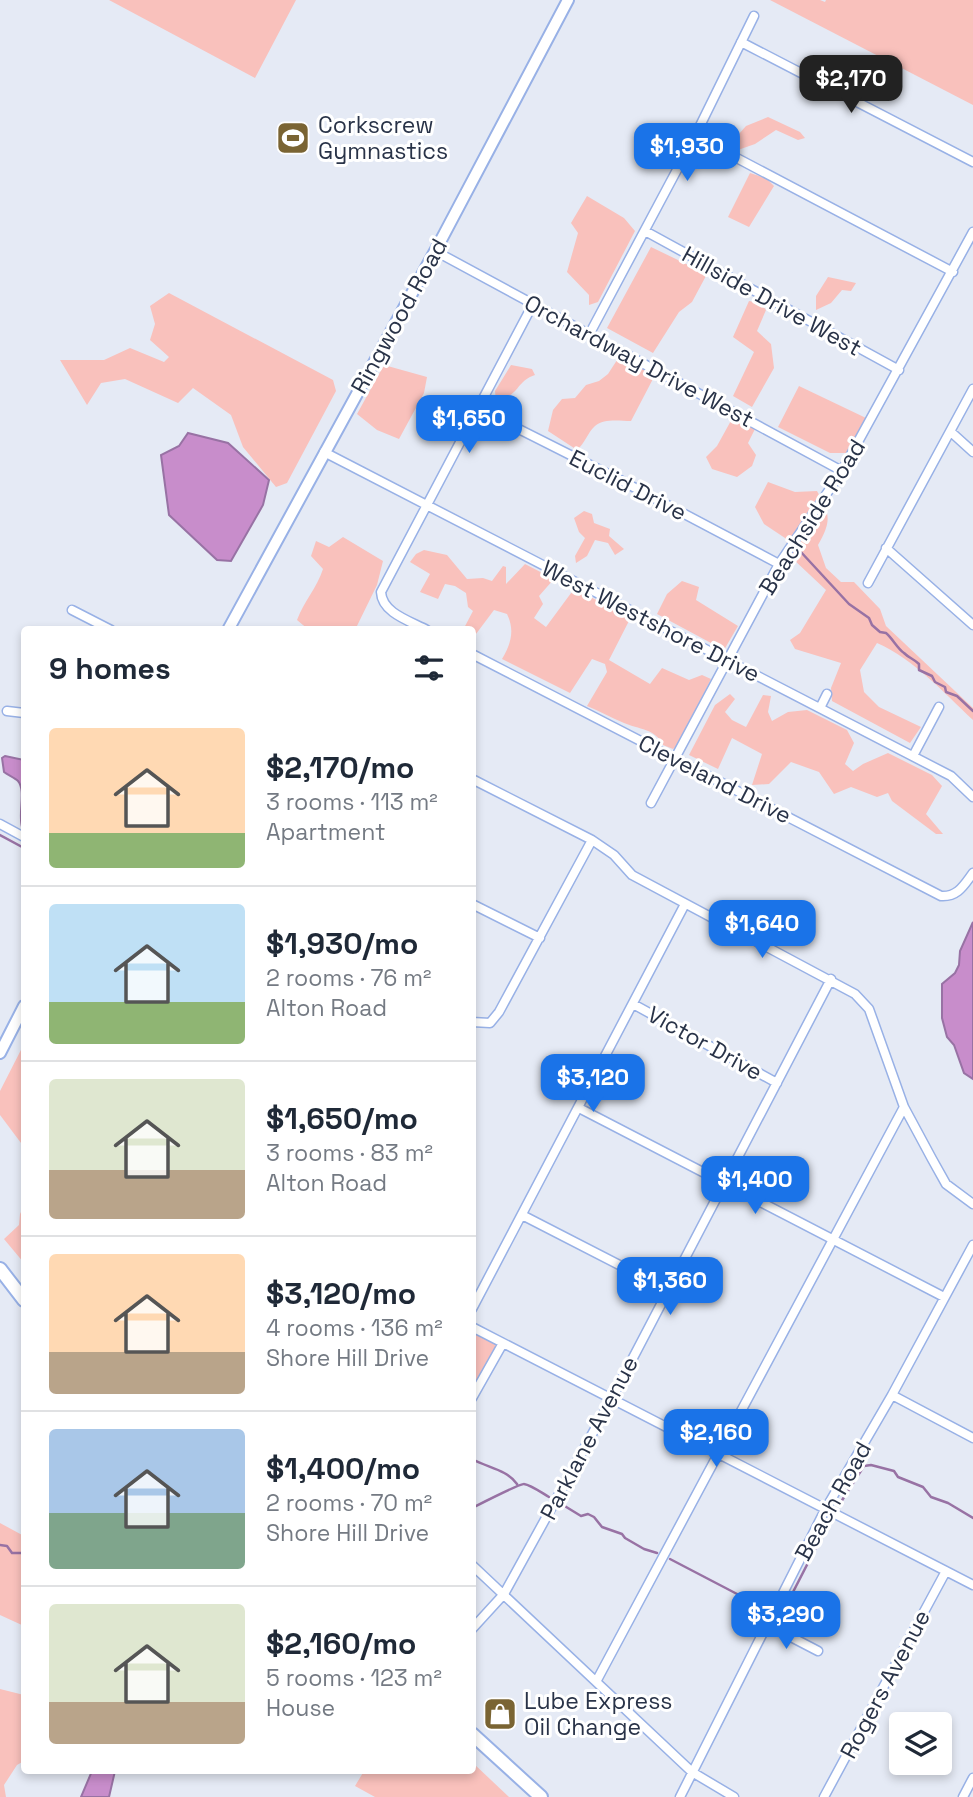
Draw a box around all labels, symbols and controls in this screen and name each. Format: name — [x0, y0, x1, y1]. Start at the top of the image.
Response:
pin: $2,170 — [794, 55, 908, 115]
text: $2,170 — [815, 63, 887, 93]
place label: Corkscrew Gymnastics — [318, 110, 448, 166]
sports icon: Corkscrew Gymnastics — [274, 119, 312, 157]
pin: $1,930 — [630, 124, 744, 183]
text: $1,930 — [650, 131, 724, 161]
street label: Ringwood Road — [344, 233, 454, 399]
street label: Hillside Drive West — [677, 239, 867, 363]
street label: Orchardway Drive West — [519, 288, 759, 434]
pin: $1,650 — [412, 396, 526, 455]
text: $1,650 — [432, 403, 506, 433]
street label: Beachside Road — [752, 434, 872, 600]
street label: Euclid Drive — [564, 443, 692, 527]
street label: West Westshore Drive — [537, 553, 765, 689]
text: 9 homes — [49, 649, 171, 688]
icon: filters — [410, 649, 448, 687]
street label: Cleveland Drive — [633, 728, 797, 830]
text: $2,170/mo — [266, 748, 414, 787]
icon: home — [105, 756, 189, 840]
text: 3 rooms · 113 m² — [266, 787, 438, 817]
text: Apartment — [266, 817, 386, 847]
pin: $1,640 — [705, 900, 819, 960]
text: $1,640 — [725, 908, 799, 938]
text: $1,930/mo — [266, 924, 418, 963]
icon: home — [105, 932, 189, 1016]
text: 2 rooms · 76 m² — [266, 963, 431, 993]
text: Alton Road — [266, 993, 387, 1023]
street label: Victor Drive — [642, 999, 768, 1087]
pin: $3,120 — [536, 1054, 650, 1114]
text: $3,120 — [557, 1062, 629, 1092]
text: $1,650/mo — [266, 1099, 418, 1138]
icon: home — [105, 1107, 189, 1191]
text: 3 rooms · 83 m² — [266, 1138, 433, 1168]
pin: $1,400 — [698, 1156, 812, 1216]
text: $1,400 — [717, 1164, 793, 1194]
text: Alton Road — [266, 1168, 387, 1198]
pin: $1,360 — [613, 1258, 727, 1317]
text: $1,360 — [633, 1265, 707, 1295]
text: $3,120/mo — [266, 1274, 416, 1313]
icon: home — [105, 1282, 189, 1366]
text: 4 rooms · 136 m² — [266, 1313, 443, 1343]
text: Shore Hill Drive — [266, 1343, 429, 1373]
street label: Parklane Avenue — [533, 1351, 645, 1525]
pin: $2,160 — [659, 1410, 773, 1469]
text: $2,160 — [680, 1417, 752, 1447]
street label: Beach Road — [788, 1436, 878, 1566]
text: $1,400/mo — [266, 1449, 420, 1488]
icon: home — [105, 1457, 189, 1541]
text: 2 rooms · 70 m² — [266, 1488, 432, 1518]
text: Shore Hill Drive — [266, 1518, 429, 1548]
pin: $3,290 — [729, 1592, 843, 1651]
text: $3,290 — [747, 1599, 825, 1629]
street label: Rogers Avenue — [833, 1604, 937, 1764]
text: $2,160/mo — [266, 1624, 416, 1663]
icon: home — [105, 1632, 189, 1716]
text: 5 rooms · 123 m² — [266, 1663, 442, 1693]
place label: Lube Express Oil Change — [524, 1686, 672, 1742]
text: House — [266, 1693, 335, 1723]
shop icon: Lube Express Oil Change — [481, 1695, 519, 1733]
map controls — [889, 1712, 952, 1775]
button: layers — [889, 1712, 952, 1775]

